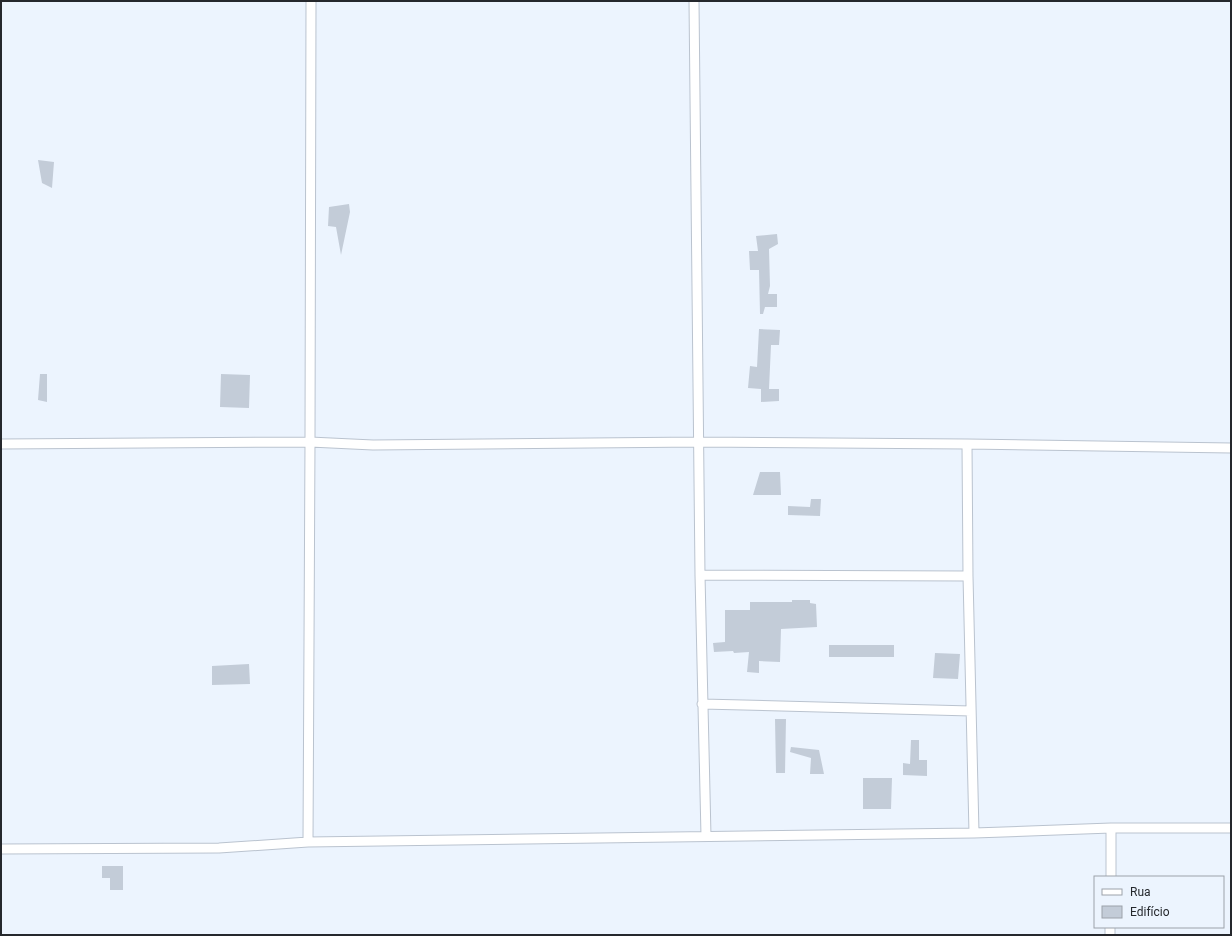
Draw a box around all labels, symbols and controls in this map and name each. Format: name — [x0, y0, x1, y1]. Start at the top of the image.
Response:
legend — [1094, 876, 1224, 928]
text: Rua — [1130, 885, 1151, 899]
text: Edifício — [1130, 905, 1170, 919]

